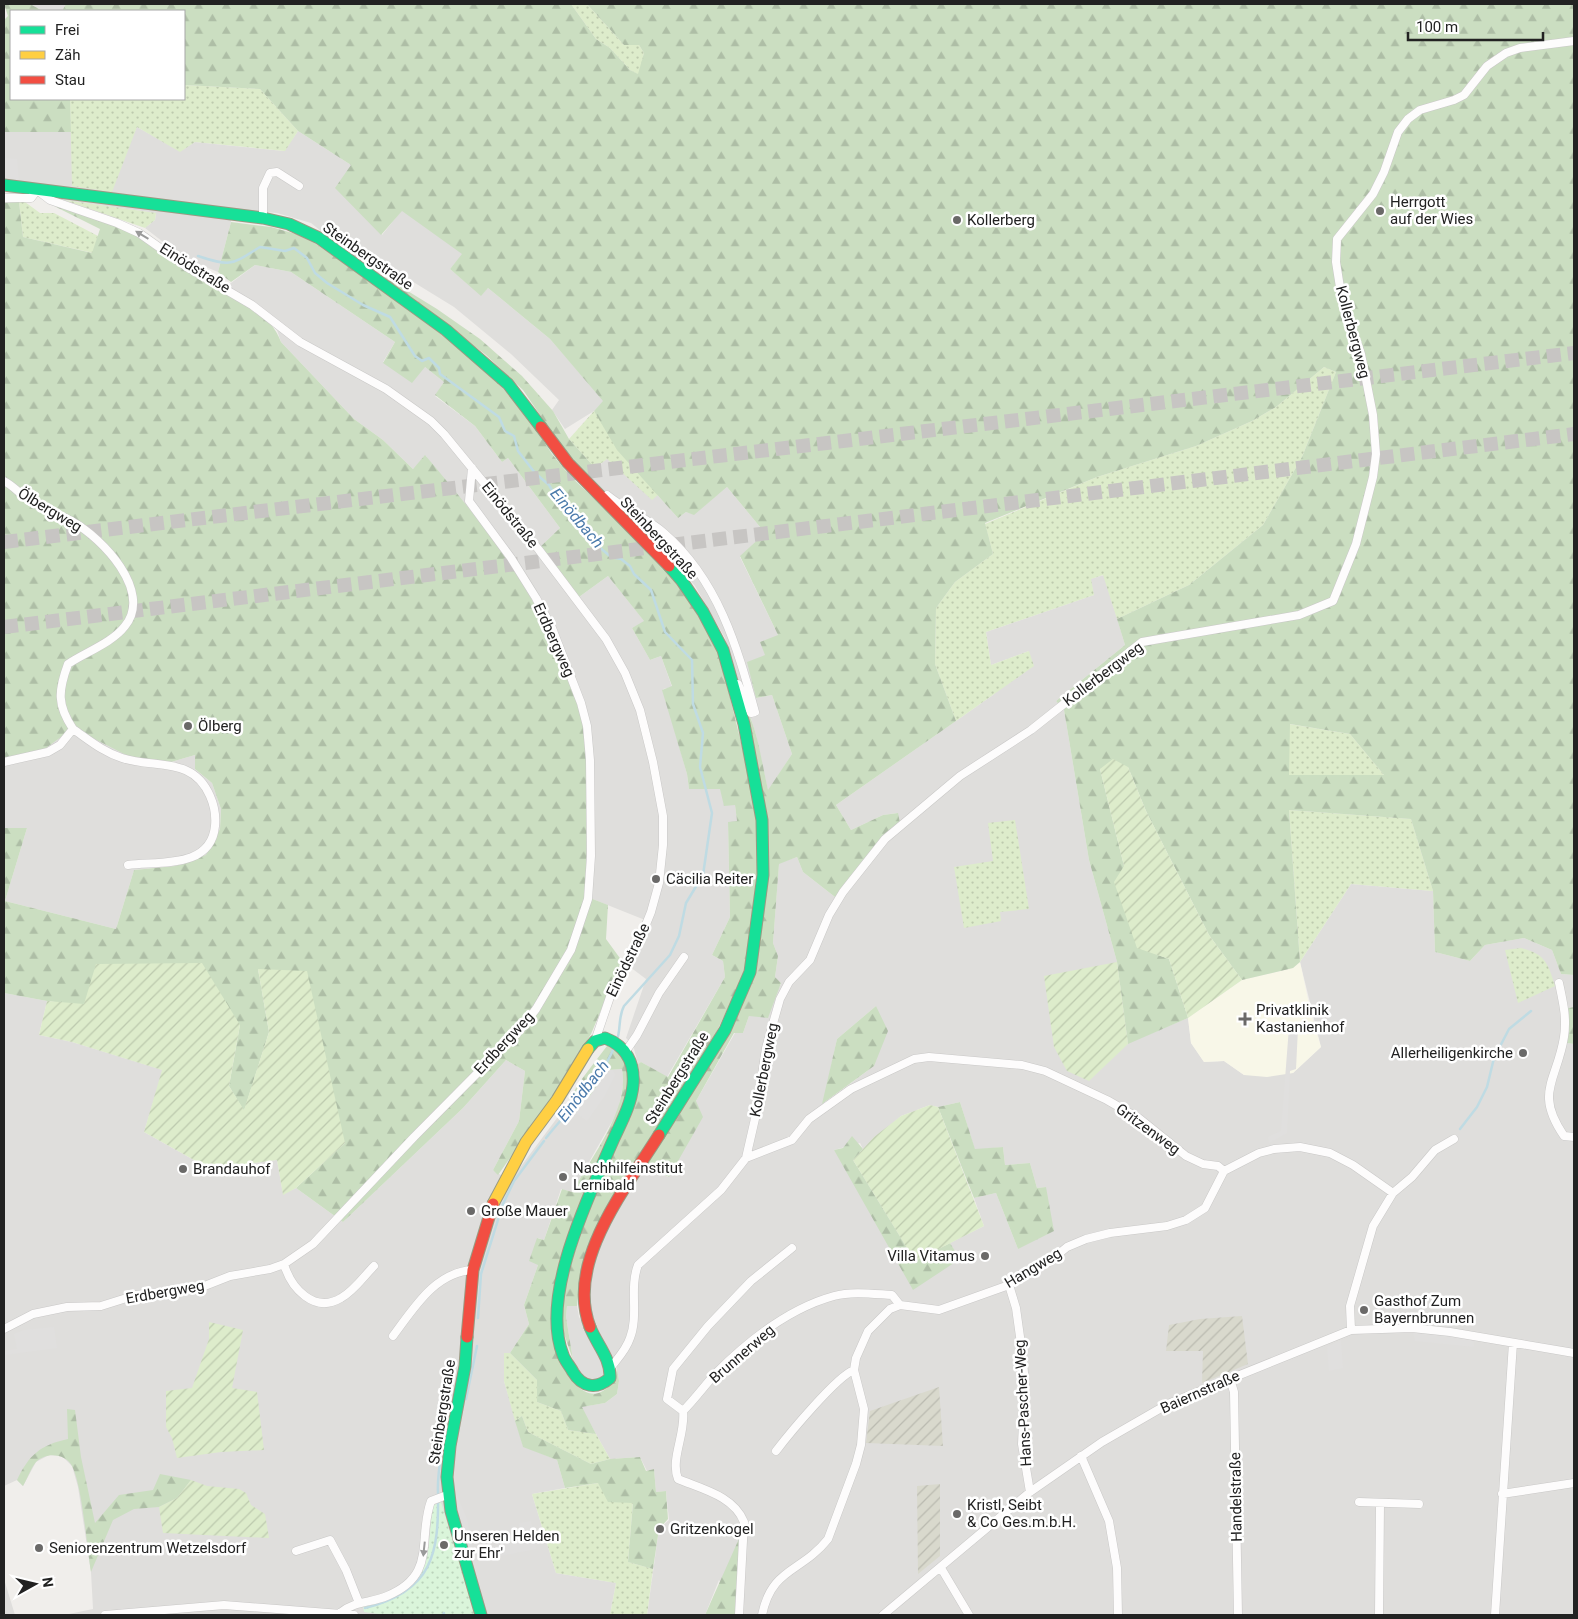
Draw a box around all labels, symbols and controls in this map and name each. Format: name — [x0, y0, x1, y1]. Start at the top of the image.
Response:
legend — [10, 10, 185, 100]
scale bar — [1408, 10, 1543, 42]
text: 100 m — [1416, 18, 1458, 36]
text: Frei — [55, 21, 80, 39]
text: Zäh — [55, 46, 80, 64]
text: Stau — [55, 71, 85, 89]
place label: Herrgott auf der Wies — [1390, 193, 1473, 228]
marker: Herrgott auf der Wies — [1374, 205, 1386, 217]
place label: Kollerberg — [967, 211, 1035, 229]
marker: Kollerberg — [951, 214, 963, 226]
street label: Steinbergstraße — [319, 218, 417, 294]
one-way arrow — [135, 231, 148, 240]
street label: Einödstraße — [156, 239, 234, 297]
street label: Kollerbergweg — [1332, 284, 1374, 380]
street label: Einödstraße — [478, 478, 542, 552]
street label: Ölbergweg — [15, 484, 85, 536]
water label: Einödbach — [546, 484, 608, 552]
street label: Steinbergstraße — [616, 493, 702, 583]
street label: Erdbergweg — [530, 600, 578, 680]
street label: Kollerbergweg — [1059, 638, 1147, 710]
place label: Ölberg — [198, 717, 242, 735]
marker: Ölberg — [182, 720, 194, 732]
place label: Cäcilia Reiter — [666, 870, 753, 888]
marker: Cäcilia Reiter — [650, 873, 662, 885]
street label: Einödstraße — [602, 920, 654, 1000]
place label: Privatklinik Kastanienhof — [1256, 1001, 1345, 1036]
street label: Erdbergweg — [470, 1008, 538, 1078]
marker: Privatklinik Kastanienhof — [1238, 1012, 1252, 1026]
street label: Kollerbergweg — [746, 1021, 782, 1119]
street label: Steinbergstraße — [641, 1028, 713, 1128]
place label: Allerheiligenkirche — [1391, 1044, 1513, 1062]
marker: Allerheiligenkirche — [1517, 1047, 1529, 1059]
water label: Einödbach — [553, 1057, 613, 1125]
street label: Gritzenweg — [1112, 1100, 1184, 1158]
place label: Nachhilfeinstitut Lernibald — [573, 1159, 683, 1194]
place label: Brandauhof — [193, 1160, 271, 1178]
marker: Brandauhof — [177, 1163, 189, 1175]
marker: Nachhilfeinstitut Lernibald — [557, 1171, 569, 1183]
place label: Große Mauer — [481, 1202, 568, 1220]
marker: Große Mauer — [465, 1205, 477, 1217]
street label: Hangweg — [1001, 1244, 1065, 1292]
place label: Villa Vitamus — [887, 1247, 975, 1265]
marker: Villa Vitamus — [979, 1250, 991, 1262]
street label: Erdbergweg — [124, 1276, 206, 1308]
place label: Gasthof Zum Bayernbrunnen — [1374, 1292, 1474, 1327]
marker: Gasthof Zum Bayernbrunnen — [1358, 1304, 1370, 1316]
street label: Brunnerweg — [706, 1321, 778, 1387]
street label: Hans-Pascher-Weg — [1011, 1339, 1035, 1467]
street label: Steinbergstraße — [425, 1358, 459, 1466]
street label: Baiernstraße — [1158, 1366, 1243, 1417]
street label: Handelstraße — [1226, 1452, 1246, 1542]
place label: Kristl, Seibt & Co Ges.m.b.H. — [967, 1496, 1076, 1531]
marker: Kristl, Seibt & Co Ges.m.b.H. — [951, 1508, 963, 1520]
place label: Gritzenkogel — [670, 1520, 754, 1538]
marker: Gritzenkogel — [654, 1523, 666, 1535]
place label: Unseren Helden zur Ehr' — [454, 1527, 560, 1562]
place label: Seniorenzentrum Wetzelsdorf — [49, 1539, 247, 1557]
marker: Unseren Helden zur Ehr' — [438, 1539, 450, 1551]
one-way arrow — [420, 1541, 428, 1557]
marker: Seniorenzentrum Wetzelsdorf — [33, 1542, 45, 1554]
north arrow — [10, 1559, 60, 1609]
text: N — [39, 1576, 56, 1588]

